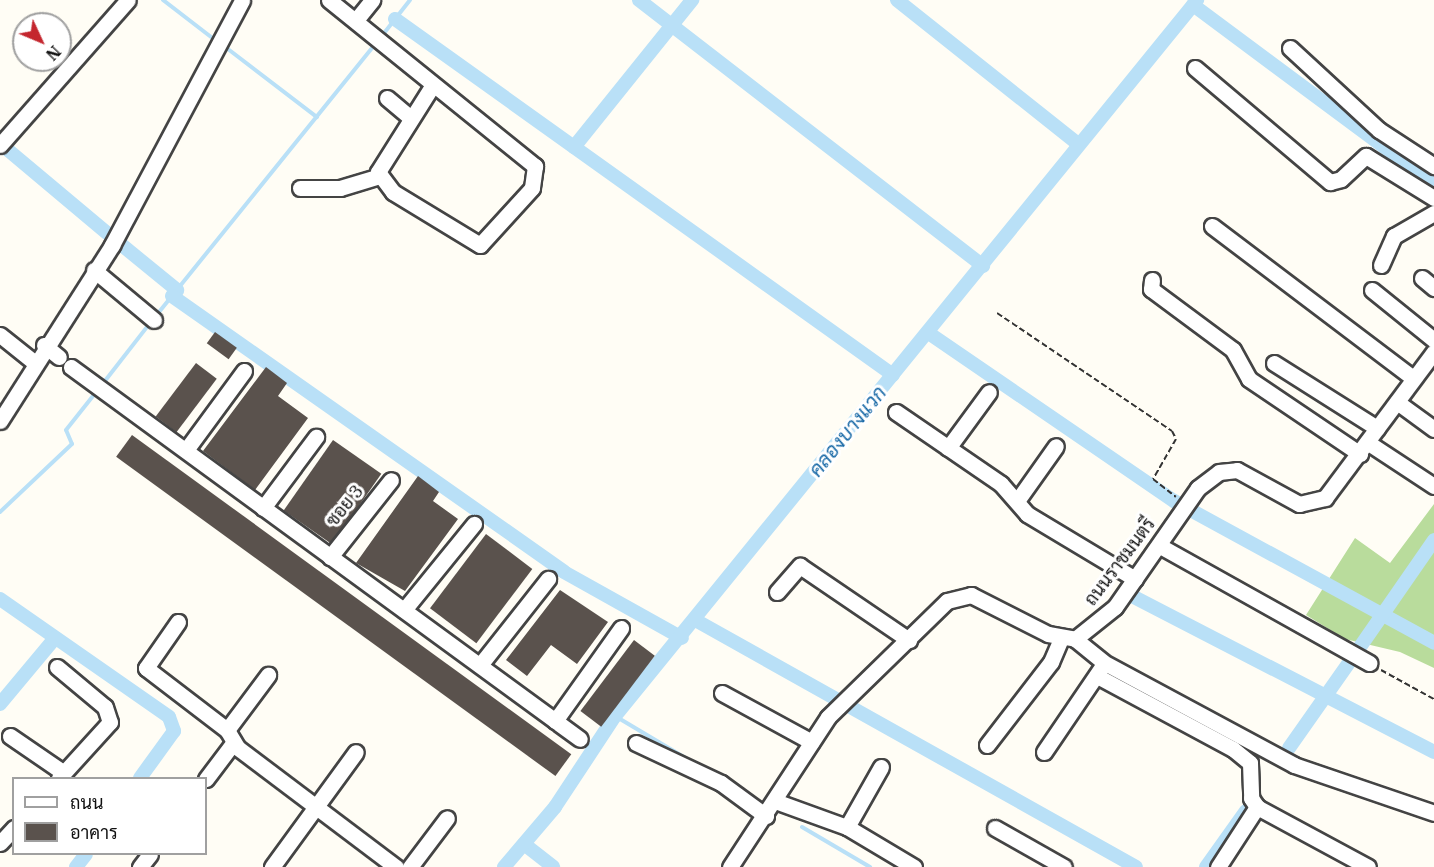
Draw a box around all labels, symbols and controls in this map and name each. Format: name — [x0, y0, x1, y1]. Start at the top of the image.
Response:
north arrow — [12, 12, 72, 72]
text: N — [42, 42, 65, 65]
water label: คลองบางแวก — [803, 381, 891, 481]
street label: ซอย 3 — [322, 481, 368, 531]
street label: ถนนราชมนตรี — [1080, 514, 1160, 610]
legend — [12, 777, 207, 855]
text: ถนน — [70, 791, 103, 814]
text: อาคาร — [70, 821, 118, 844]

